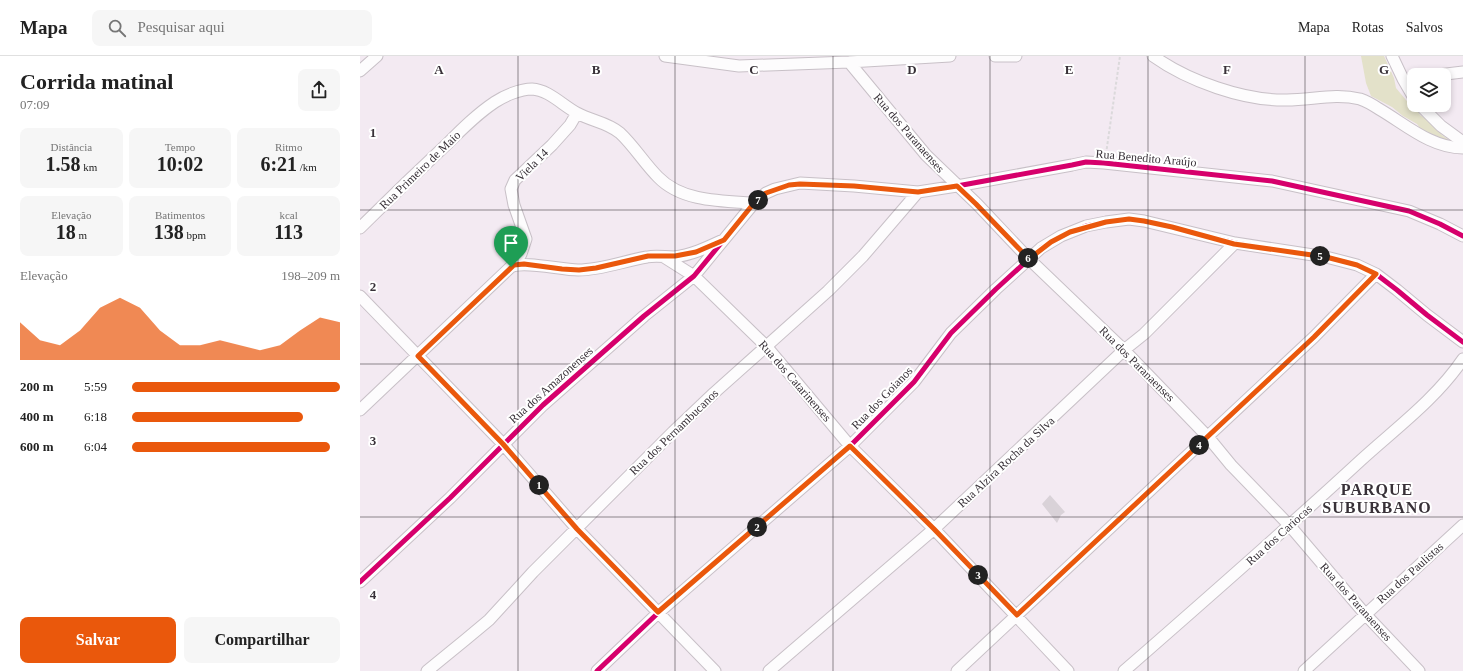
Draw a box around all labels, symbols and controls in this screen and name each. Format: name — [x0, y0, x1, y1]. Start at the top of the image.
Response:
search box — [92, 10, 372, 46]
text: Mapa — [20, 17, 68, 38]
icon: search — [106, 17, 128, 39]
text: Pesquisar aqui — [138, 19, 225, 35]
text: Mapa — [1298, 20, 1330, 35]
text: Rotas — [1352, 20, 1384, 35]
text: Salvos — [1406, 20, 1443, 35]
text: A — [434, 62, 444, 77]
text: B — [592, 62, 601, 77]
text: C — [749, 62, 759, 77]
text: D — [907, 62, 917, 77]
text: E — [1065, 62, 1073, 77]
text: F — [1223, 62, 1231, 77]
text: G — [1379, 62, 1389, 77]
map controls — [1407, 68, 1451, 112]
button: layers — [1407, 68, 1451, 112]
text: Corrida matinal — [20, 69, 173, 94]
button: share — [298, 69, 340, 111]
street label: Rua dos Paranaenses — [871, 90, 948, 176]
text: 07:09 — [20, 97, 50, 112]
text: 1 — [370, 125, 376, 140]
street label: Rua Primeiro de Maio — [377, 128, 463, 212]
text: Distância — [51, 141, 92, 153]
text: Tempo — [165, 141, 195, 153]
text: Ritmo — [275, 141, 302, 153]
street label: Viela 14 — [513, 146, 551, 184]
street label: Rua Benedito Araújo — [1095, 147, 1197, 169]
text: 1.58 — [45, 153, 80, 175]
text: 10:02 — [157, 153, 203, 175]
text: 6:21 — [260, 153, 297, 175]
text: km — [80, 161, 97, 173]
text: /km — [297, 161, 317, 173]
pin: 7 — [748, 190, 768, 210]
text: 7 — [755, 194, 761, 206]
text: Elevação — [51, 209, 91, 221]
text: Batimentos — [155, 209, 205, 221]
text: kcal — [279, 209, 298, 221]
text: 18 — [56, 221, 76, 243]
text: 138 — [154, 221, 184, 243]
text: 113 — [274, 221, 303, 243]
pin — [494, 226, 528, 267]
text: m — [76, 229, 87, 241]
text: bpm — [184, 229, 206, 241]
icon: arrive — [500, 232, 522, 254]
pin: 5 — [1310, 246, 1330, 266]
pin: 6 — [1018, 248, 1038, 268]
text: 5 — [1317, 250, 1323, 262]
text: 6 — [1025, 252, 1031, 264]
text: Elevação — [20, 268, 68, 283]
text: 198–209 m — [281, 268, 340, 283]
text: 2 — [370, 279, 376, 294]
street label: Rua dos Paranaenses — [1096, 323, 1178, 405]
street label: Rua dos Catarinenses — [756, 337, 834, 425]
street label: Rua dos Amazonenses — [506, 343, 596, 426]
street label: Rua dos Goianos — [848, 363, 916, 432]
text: 200 m — [20, 379, 54, 394]
text: 5:59 — [84, 379, 107, 394]
street label: Rua dos Pernambucanos — [627, 386, 722, 478]
text: 400 m — [20, 409, 54, 424]
text: 6:18 — [84, 409, 107, 424]
street label: Rua Alzira Rocha da Silva — [955, 413, 1058, 511]
text: 3 — [370, 433, 377, 448]
pin: 4 — [1189, 435, 1209, 455]
text: 600 m — [20, 439, 54, 454]
text: 6:04 — [84, 439, 107, 454]
text: 4 — [1196, 439, 1202, 451]
pin: 1 — [529, 475, 549, 495]
text: 1 — [536, 479, 542, 491]
district label: PARQUE SUBURBANO — [1322, 481, 1432, 516]
street label: Rua dos Cariocas — [1243, 501, 1315, 568]
pin: 2 — [747, 517, 767, 537]
text: 2 — [754, 521, 760, 533]
street label: Rua dos Paulistas — [1374, 539, 1446, 607]
street label: Rua dos Paranaenses — [1317, 560, 1395, 644]
pin: 3 — [968, 565, 988, 585]
text: 3 — [975, 569, 981, 581]
text: 4 — [370, 587, 377, 602]
button: Salvar — [20, 617, 176, 663]
button: Compartilhar — [184, 617, 340, 663]

